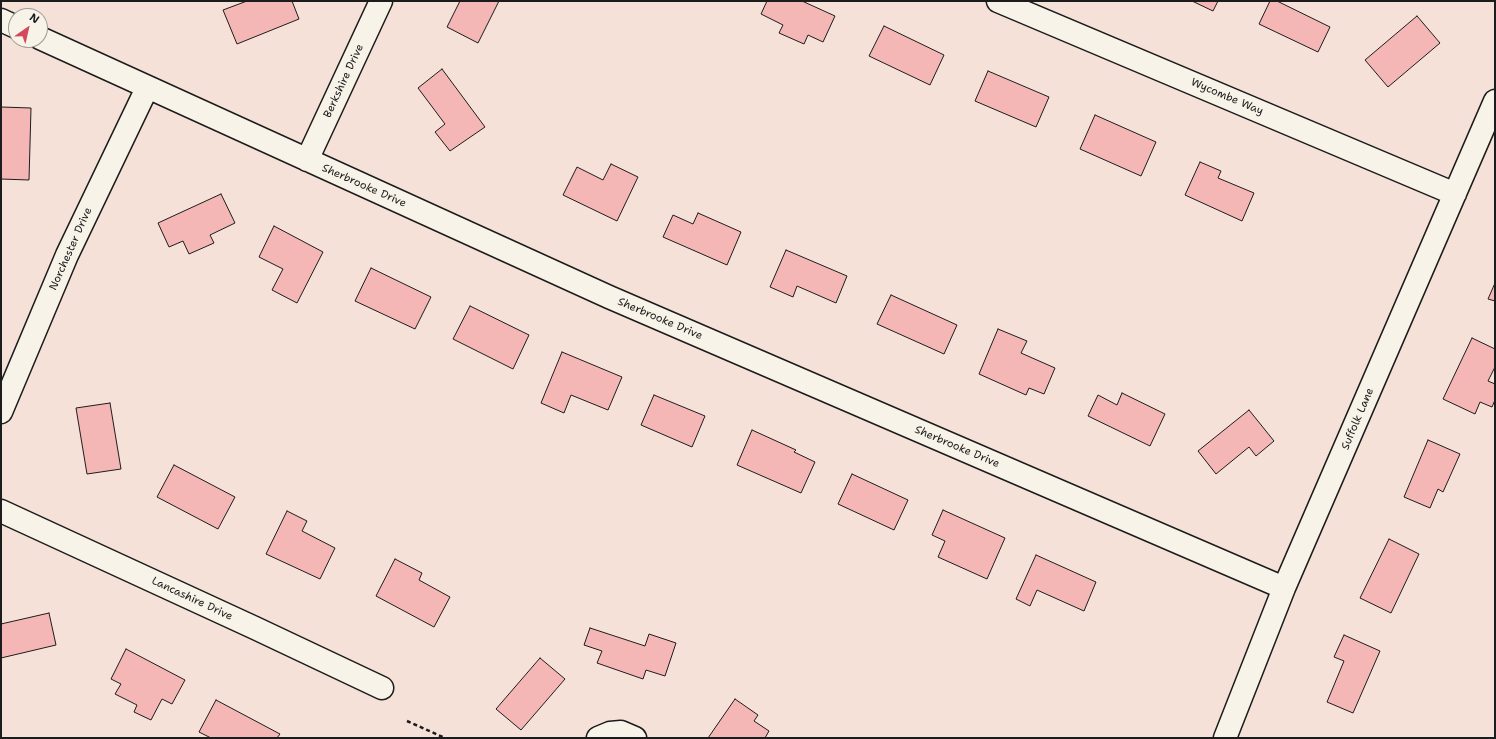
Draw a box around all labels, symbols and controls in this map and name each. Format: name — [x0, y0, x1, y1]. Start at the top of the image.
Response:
north arrow — [8, 8, 48, 48]
text: N — [27, 10, 42, 27]
street label: Berkshire Drive — [321, 42, 367, 120]
street label: Wycombe Way — [1189, 76, 1265, 118]
street label: Sherbrooke Drive — [320, 161, 408, 211]
street label: Norchester Drive — [47, 206, 95, 292]
street label: Sherbrooke Drive — [616, 295, 704, 343]
street label: Suffolk Lane — [1339, 386, 1377, 452]
street label: Sherbrooke Drive — [913, 423, 1001, 471]
street label: Lancashire Drive — [149, 574, 235, 624]

